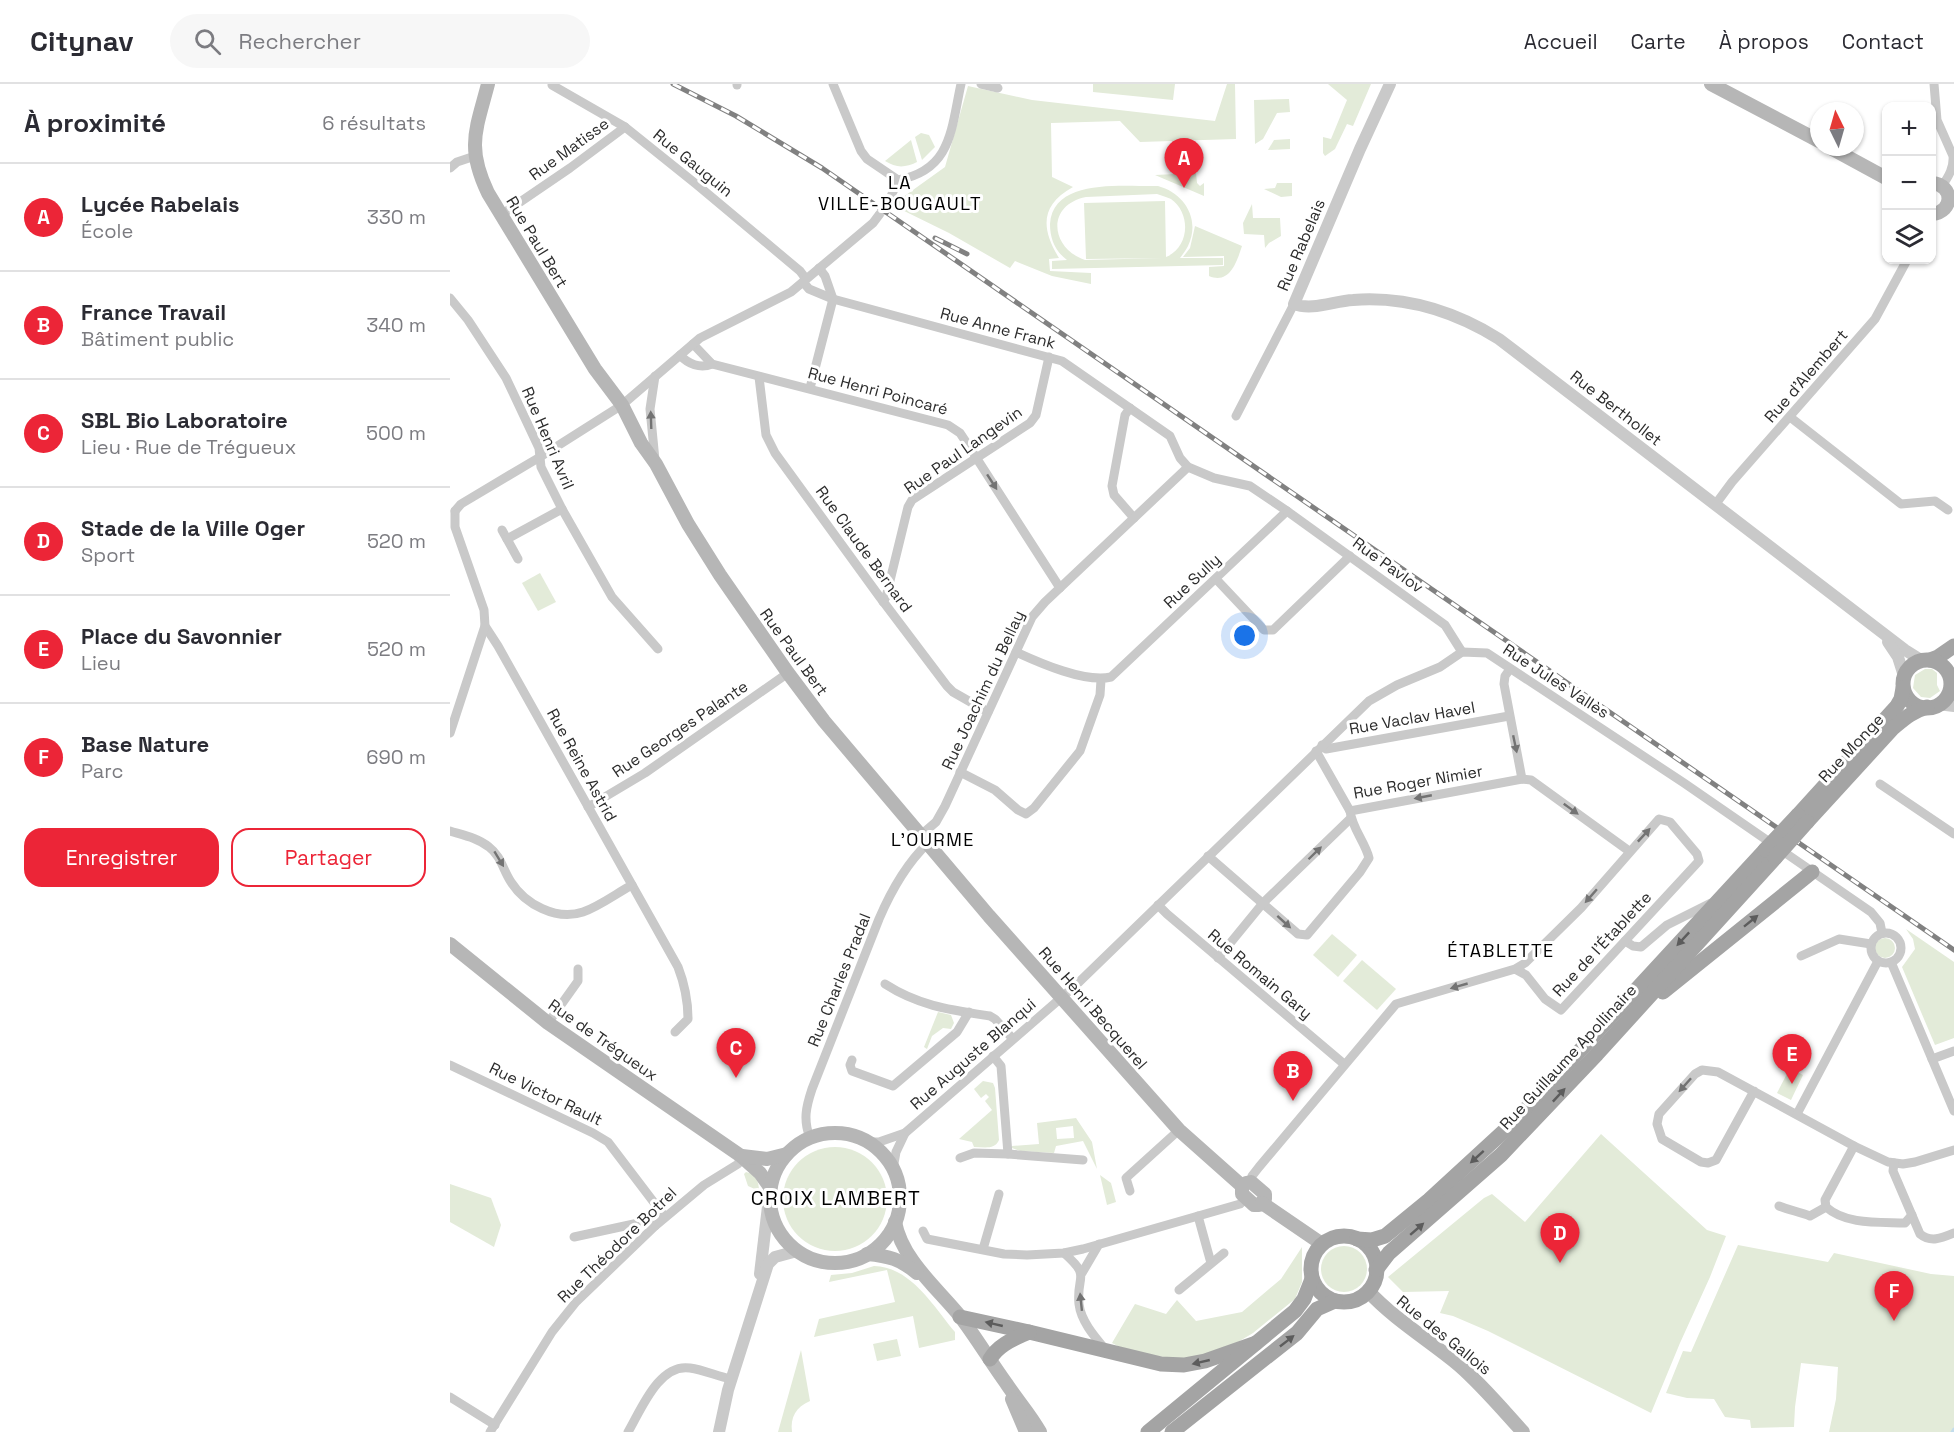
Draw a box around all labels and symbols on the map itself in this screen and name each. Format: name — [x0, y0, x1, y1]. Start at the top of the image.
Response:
north arrow — [1810, 102, 1864, 156]
street label: Rue Matisse — [525, 113, 613, 185]
street label: Rue Gauguin — [649, 124, 737, 202]
pin: A — [1164, 138, 1204, 188]
district label: LA VILLE-BOUGAULT — [818, 171, 982, 215]
street label: Rue Paul Bert — [501, 192, 573, 292]
street label: Rue Rabelais — [1272, 196, 1330, 294]
street label: Rue Anne Frank — [938, 303, 1058, 354]
street label: Rue d'Alembert — [1760, 325, 1852, 427]
street label: Rue Henri Poincaré — [806, 362, 950, 420]
street label: Rue Berthollet — [1566, 366, 1666, 450]
street label: Rue Henri Avril — [517, 384, 579, 492]
street label: Rue Paul Langevin — [900, 401, 1026, 499]
one-way arrow — [646, 411, 655, 430]
one-way arrow — [986, 474, 997, 490]
street label: Rue Claude Bernard — [811, 482, 917, 616]
street label: Rue Pavlov — [1348, 532, 1428, 598]
street label: Rue Sully — [1159, 549, 1225, 613]
street label: Rue Paul Bert — [755, 604, 833, 700]
street label: Rue Joachim du Bellay — [937, 607, 1029, 773]
your location — [1230, 621, 1259, 650]
street label: Rue Jules Vallès — [1499, 639, 1613, 723]
street label: Rue Georges Palante — [608, 676, 752, 782]
street label: Rue Vaclav Havel — [1347, 697, 1477, 739]
street label: Rue Reine Astrid — [542, 705, 622, 825]
street label: Rue Monge — [1814, 709, 1888, 787]
one-way arrow — [1511, 734, 1520, 753]
street label: Rue Roger Nimier — [1352, 760, 1484, 804]
one-way arrow — [1414, 793, 1433, 802]
one-way arrow — [1563, 803, 1579, 815]
district label: L'OURME — [891, 828, 975, 851]
one-way arrow — [1637, 829, 1651, 843]
one-way arrow — [1307, 847, 1321, 861]
one-way arrow — [493, 851, 504, 868]
street label: Rue de l'Établette — [1548, 887, 1656, 1001]
one-way arrow — [1585, 888, 1598, 903]
street label: Rue Charles Pradal — [803, 910, 875, 1050]
one-way arrow — [1276, 915, 1291, 928]
one-way arrow — [1743, 915, 1759, 928]
street label: Rue Romain Gary — [1204, 924, 1316, 1024]
one-way arrow — [1676, 932, 1690, 947]
district label: ÉTABLETTE — [1447, 939, 1555, 962]
street label: Rue Henri Becquerel — [1034, 942, 1152, 1074]
street label: Rue Guillaume Apollinaire — [1495, 980, 1641, 1134]
one-way arrow — [1450, 981, 1468, 991]
street label: Rue de Trégueux — [544, 994, 662, 1086]
street label: Rue Auguste Blanqui — [906, 994, 1040, 1114]
pin: C — [716, 1028, 756, 1078]
pin: E — [1772, 1034, 1812, 1084]
pin: B — [1274, 1052, 1312, 1101]
street label: Rue Victor Rault — [486, 1057, 606, 1131]
one-way arrow — [1679, 1077, 1692, 1092]
one-way arrow — [1552, 1088, 1565, 1103]
one-way arrow — [1469, 1150, 1484, 1164]
street label: Rue Théodore Botrel — [553, 1183, 681, 1307]
district label: CROIX LAMBERT — [751, 1185, 921, 1211]
pin: D — [1540, 1214, 1580, 1263]
one-way arrow — [1409, 1222, 1425, 1235]
pin: F — [1874, 1272, 1914, 1321]
street label: Rue des Gallois — [1392, 1290, 1496, 1380]
one-way arrow — [1076, 1292, 1086, 1311]
one-way arrow — [985, 1319, 1004, 1329]
one-way arrow — [1279, 1334, 1295, 1347]
one-way arrow — [1192, 1357, 1210, 1367]

